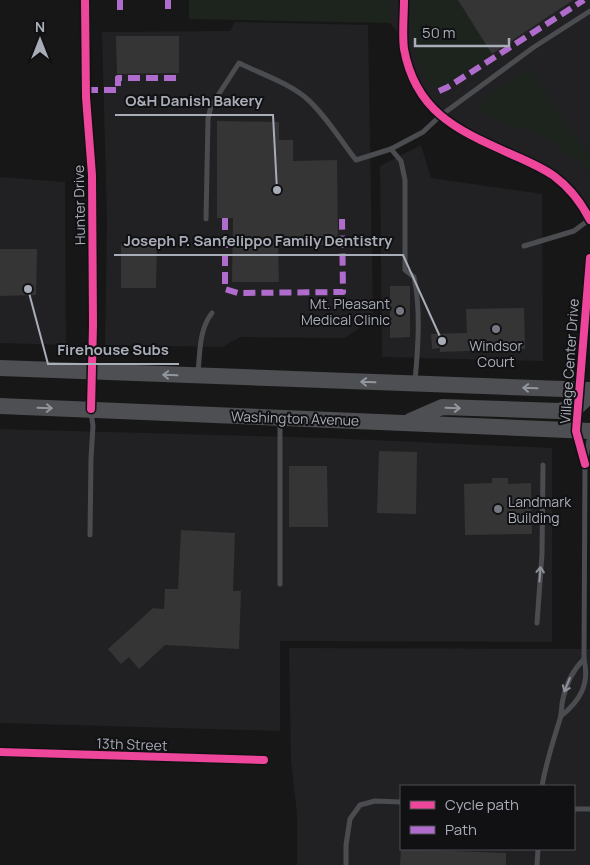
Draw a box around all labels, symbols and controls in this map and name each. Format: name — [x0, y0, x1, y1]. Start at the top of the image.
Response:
north arrow — [15, 15, 65, 65]
scale bar — [415, 15, 509, 47]
text: N — [35, 17, 45, 36]
text: 50 m — [422, 22, 456, 43]
callout: O&H Danish Bakery — [115, 85, 273, 115]
text: O&H Danish Bakery — [125, 90, 263, 111]
street label: Hunter Drive — [69, 165, 89, 245]
callout: Joseph P. Sanfelippo Family Dentistry — [114, 225, 403, 255]
text: Joseph P. Sanfelippo Family Dentistry — [124, 230, 393, 251]
place label: Mt. Pleasant Medical Clinic — [301, 294, 390, 329]
street label: Village Center Drive — [555, 298, 583, 424]
marker: Mt. Pleasant Medical Clinic — [394, 305, 406, 317]
marker: Windsor Court — [490, 323, 502, 335]
callout: Firehouse Subs — [48, 334, 179, 364]
place label: Windsor Court — [469, 336, 523, 371]
text: Firehouse Subs — [57, 339, 169, 360]
one-way arrow — [163, 370, 179, 379]
one-way arrow — [360, 377, 376, 387]
one-way arrow — [522, 384, 538, 393]
one-way arrow — [37, 403, 53, 412]
one-way arrow — [445, 403, 461, 412]
street label: Washington Avenue — [230, 406, 360, 430]
place label: Landmark Building — [508, 492, 572, 527]
marker: Landmark Building — [492, 503, 504, 515]
one-way arrow — [536, 567, 545, 583]
one-way arrow — [562, 678, 571, 693]
street label: 13th Street — [96, 733, 168, 755]
legend — [400, 785, 575, 850]
text: Cycle path — [445, 794, 519, 815]
text: Path — [445, 819, 477, 840]

